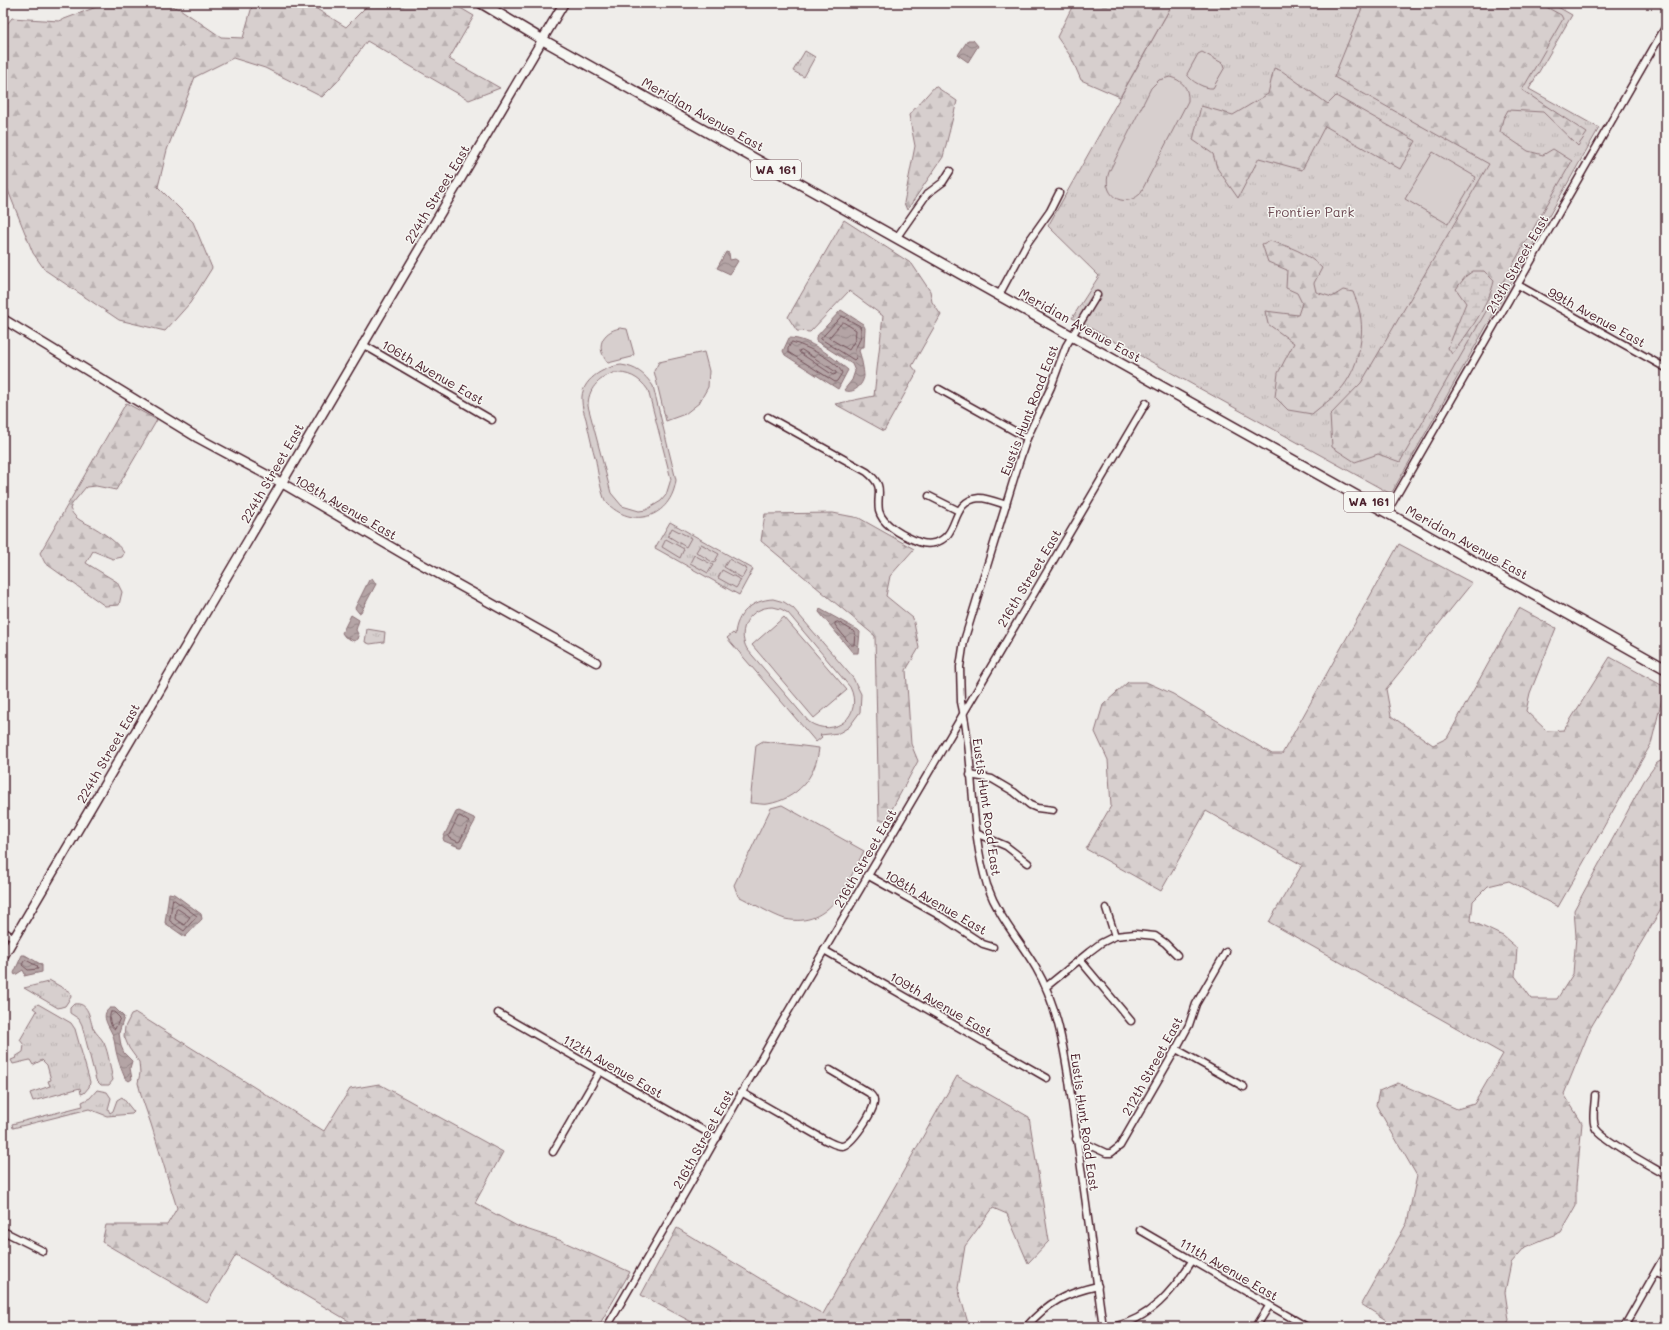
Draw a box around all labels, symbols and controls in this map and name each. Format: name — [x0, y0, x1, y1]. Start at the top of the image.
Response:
street label: Meridian Avenue East — [639, 73, 768, 154]
street label: 224th Street East — [400, 141, 473, 246]
road number: WA 161 — [751, 160, 801, 180]
park label: Frontier Park — [1268, 203, 1354, 220]
street label: 213th Street East — [1481, 211, 1552, 316]
street label: 99th Avenue East — [1545, 283, 1649, 351]
street label: Meridian Avenue East — [1016, 284, 1145, 365]
street label: 106th Avenue East — [379, 335, 488, 408]
street label: Eustis Hunt Road East — [996, 342, 1061, 478]
street label: 224th Street East — [236, 420, 307, 526]
street label: 108th Avenue East — [292, 470, 401, 543]
road number: WA 161 — [1344, 492, 1394, 512]
street label: Meridian Avenue East — [1403, 501, 1532, 582]
street label: 216th Street East — [993, 525, 1065, 630]
street label: 224th Street East — [72, 700, 143, 806]
street label: Eustis Hunt Road East — [969, 737, 1006, 877]
street label: 216th Street East — [829, 805, 900, 910]
street label: 108th Avenue East — [882, 865, 991, 938]
street label: 109th Avenue East — [887, 967, 996, 1040]
street label: 212th Street East — [1117, 1013, 1186, 1118]
street label: 112th Avenue East — [560, 1030, 667, 1101]
street label: Eustis Hunt Road East — [1067, 1052, 1104, 1192]
street label: 216th Street East — [668, 1086, 737, 1192]
street label: 111th Avenue East — [1177, 1233, 1282, 1304]

